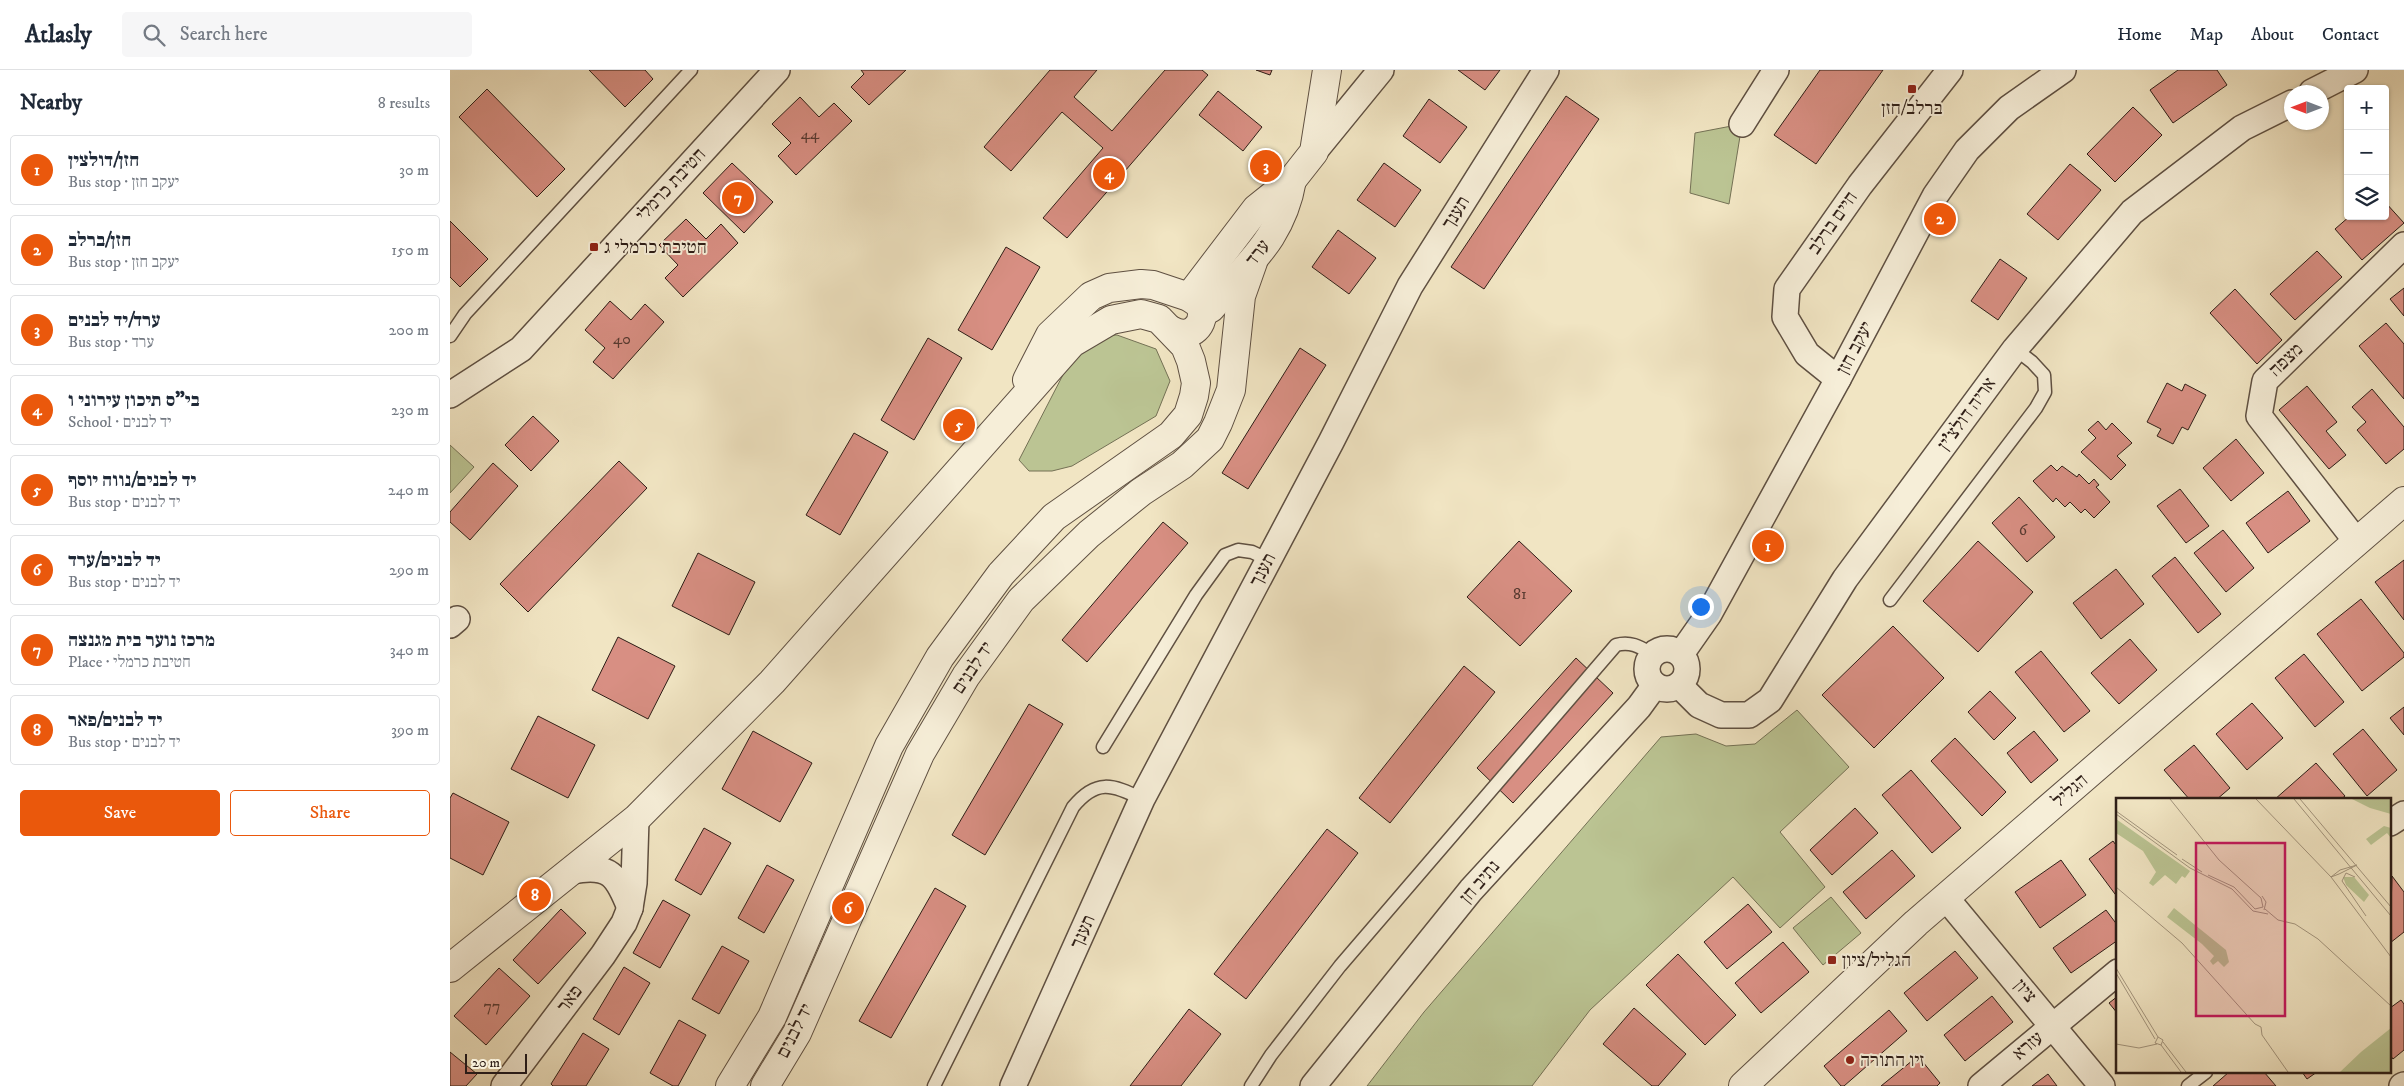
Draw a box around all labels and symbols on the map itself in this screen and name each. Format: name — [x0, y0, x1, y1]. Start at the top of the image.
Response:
marker: ברלב/חזן — [1906, 83, 1918, 95]
north arrow — [2284, 85, 2329, 130]
place label: ברלב/חזן — [1881, 97, 1943, 120]
house number: 44 — [801, 124, 820, 144]
street label: חטיבת כרמלי — [631, 143, 711, 227]
pin: 3 — [1250, 147, 1282, 185]
pin: 4 — [1093, 155, 1125, 193]
pin: 7 — [722, 179, 754, 217]
street label: חיים ברלב — [1803, 187, 1863, 259]
street label: תענך — [1437, 192, 1475, 234]
pin: 2 — [1924, 200, 1956, 238]
street label: ערד — [1241, 235, 1275, 271]
place label: חטיבת כרמלי ג — [604, 236, 707, 259]
marker: חטיבת כרמלי ג — [588, 241, 600, 253]
street label: יעקב חזן — [1832, 318, 1878, 378]
house number: 40 — [613, 329, 631, 349]
street label: מצפה — [2264, 338, 2308, 382]
street label: אריה דולצ'ין — [1933, 373, 2001, 455]
pin: 5 — [943, 406, 975, 444]
house number: 6 — [2019, 520, 2028, 540]
pin: 1 — [1752, 527, 1784, 565]
street label: תענך — [1245, 549, 1281, 591]
house number: 81 — [1513, 584, 1527, 604]
your location — [1688, 594, 1714, 620]
street label: יד לבנים — [947, 638, 999, 698]
street label: הגליל — [2047, 769, 2093, 813]
inset map — [2116, 798, 2392, 1074]
street label: נתיב חן — [1455, 856, 1505, 908]
pin: 8 — [519, 876, 551, 914]
pin: 6 — [832, 889, 864, 927]
street label: תענך — [1065, 911, 1101, 953]
place label: הגליל/ציון — [1842, 949, 1911, 972]
marker: הגליל/ציון — [1826, 954, 1838, 966]
street label: ציון — [2009, 975, 2041, 1007]
street label: פאר — [552, 981, 588, 1017]
house number: 77 — [484, 996, 500, 1016]
street label: יד לבנים — [772, 1000, 818, 1062]
street label: עזרא — [2008, 1027, 2048, 1065]
place label: זיו התורה — [1860, 1049, 1925, 1072]
scale bar — [465, 1051, 528, 1074]
marker: זיו התורה — [1844, 1054, 1856, 1066]

